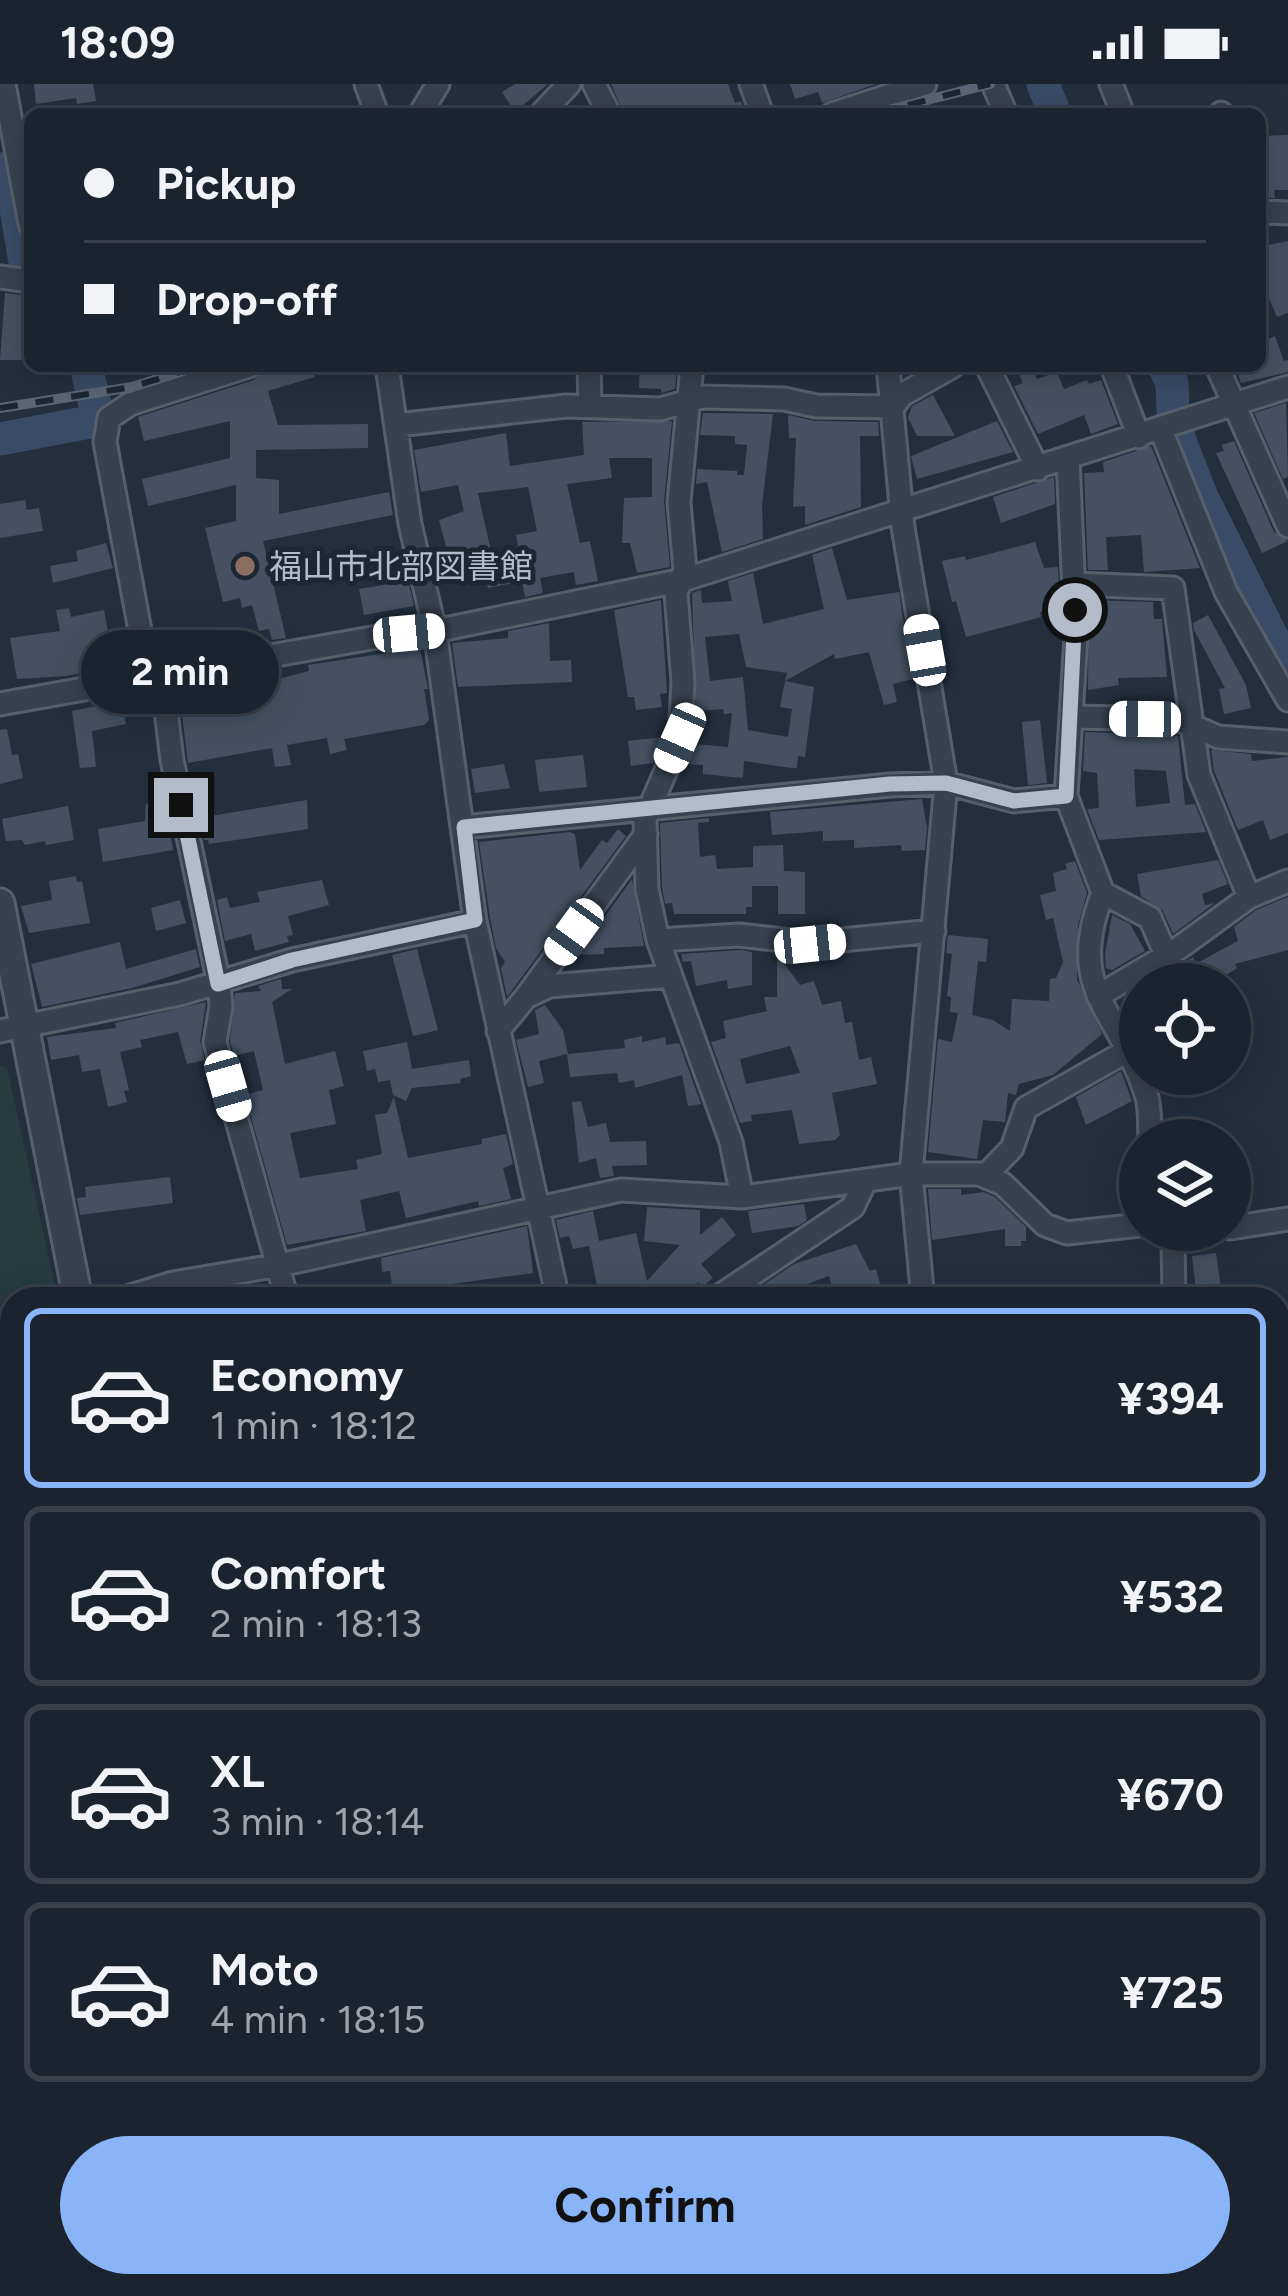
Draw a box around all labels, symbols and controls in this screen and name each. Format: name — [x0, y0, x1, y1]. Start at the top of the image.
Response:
text: 18:09 — [60, 15, 175, 69]
text: Pickup — [156, 156, 296, 210]
text: Drop-off — [156, 272, 338, 326]
place label: 福山市北部図書館 — [269, 547, 533, 586]
marker: 福山市北部図書館 — [232, 553, 258, 579]
route start — [1048, 583, 1102, 637]
car — [901, 611, 949, 689]
car — [372, 612, 446, 654]
callout: 2 min — [82, 631, 280, 715]
text: 2 min — [131, 648, 229, 695]
car — [649, 698, 711, 778]
car — [1109, 700, 1181, 738]
route end — [154, 778, 208, 832]
car — [538, 892, 610, 972]
car — [772, 922, 848, 966]
map controls — [1119, 963, 1251, 1251]
button: locate — [1119, 963, 1251, 1095]
car — [201, 1046, 255, 1126]
button: layers — [1119, 1119, 1251, 1251]
icon: car — [66, 1344, 174, 1452]
text: Economy — [210, 1348, 403, 1402]
text: ¥394 — [1118, 1371, 1224, 1425]
text: 1 min · 18:12 — [210, 1402, 417, 1449]
icon: car — [66, 1542, 174, 1650]
text: Comfort — [210, 1546, 386, 1600]
text: ¥532 — [1120, 1569, 1224, 1623]
text: 2 min · 18:13 — [210, 1600, 422, 1647]
icon: car — [66, 1740, 174, 1848]
text: XL — [210, 1744, 265, 1798]
text: ¥670 — [1117, 1767, 1224, 1821]
text: 3 min · 18:14 — [210, 1798, 424, 1845]
icon: car — [66, 1938, 174, 2046]
text: Moto — [210, 1942, 319, 1996]
text: ¥725 — [1120, 1965, 1224, 2019]
text: 4 min · 18:15 — [210, 1996, 425, 2043]
button: Confirm — [60, 2136, 1230, 2274]

